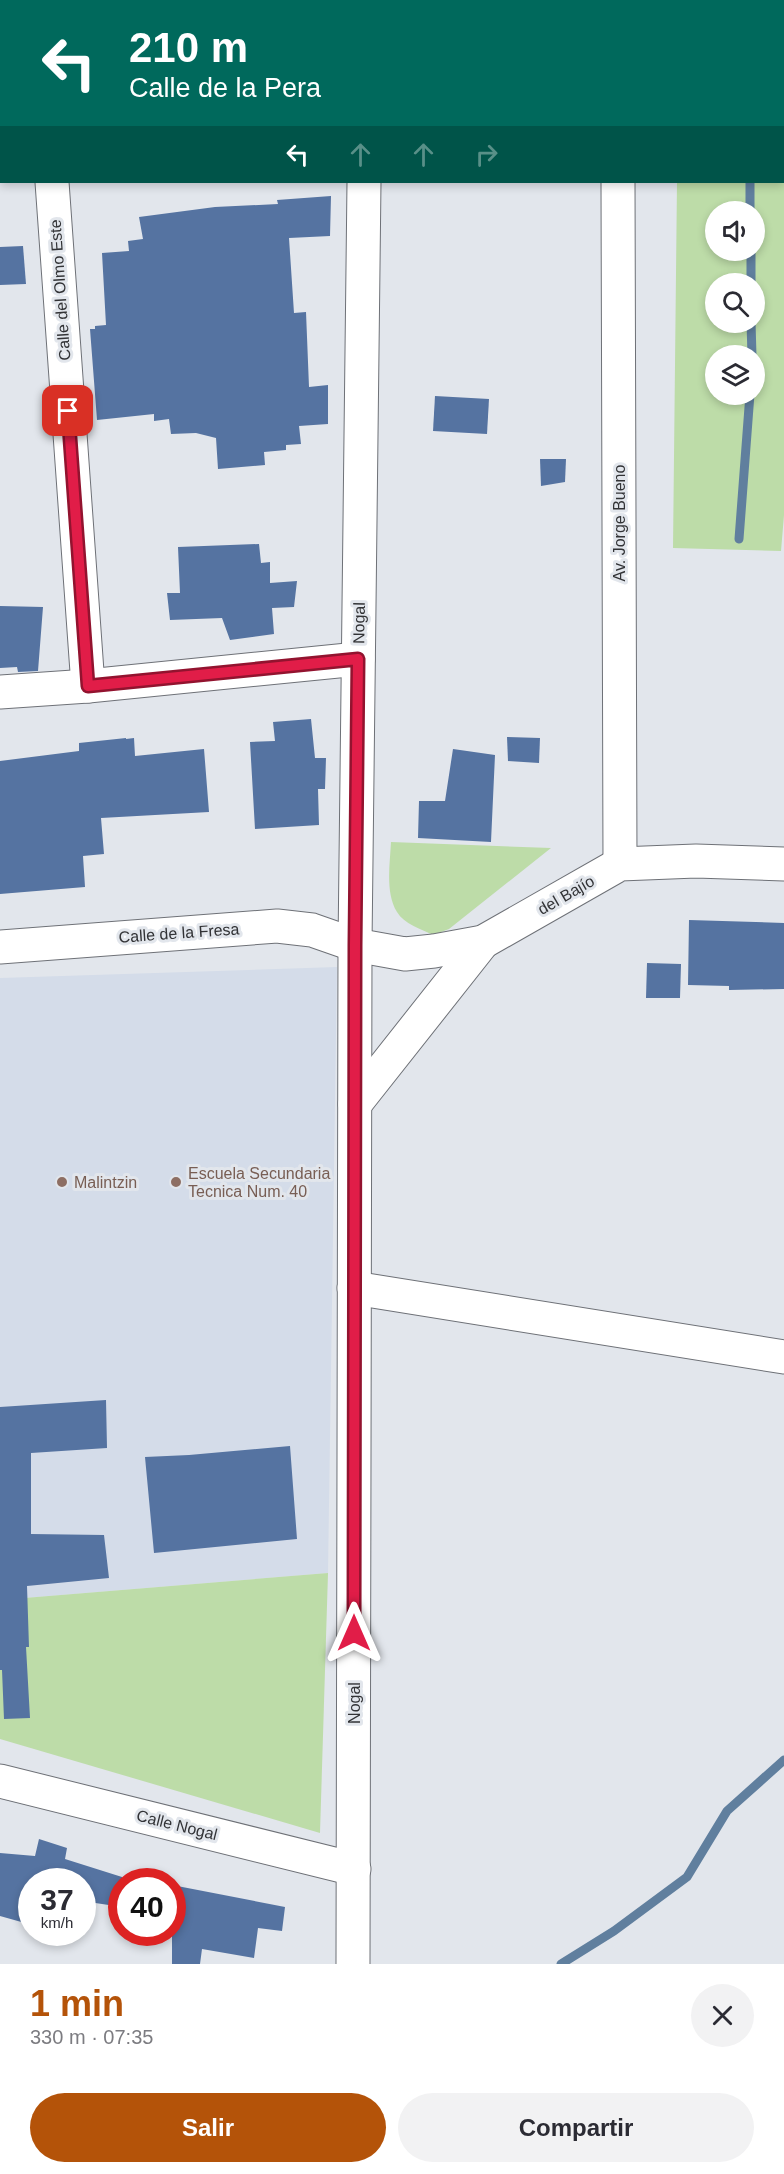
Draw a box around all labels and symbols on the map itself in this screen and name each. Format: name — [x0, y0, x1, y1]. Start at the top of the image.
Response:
street label: Calle del Olmo Este — [47, 219, 73, 361]
pin — [42, 385, 93, 436]
street label: Av. Jorge Bueno — [611, 464, 628, 581]
street label: Nogal — [350, 602, 368, 644]
street label: del Bajío — [535, 872, 597, 918]
street label: Calle de la Fresa — [118, 920, 240, 946]
place label: Escuela Secundaria Tecnica Num. 40 — [188, 1165, 330, 1200]
place label: Malintzin — [74, 1174, 137, 1191]
marker: Malintzin — [55, 1175, 69, 1189]
marker: Escuela Secundaria Tecnica Num. 40 — [169, 1175, 183, 1189]
position arrow — [322, 1601, 386, 1665]
street label: Nogal — [346, 1682, 363, 1724]
street label: Calle Nogal — [135, 1807, 219, 1843]
speed limit sign: 40 — [108, 1868, 186, 1946]

